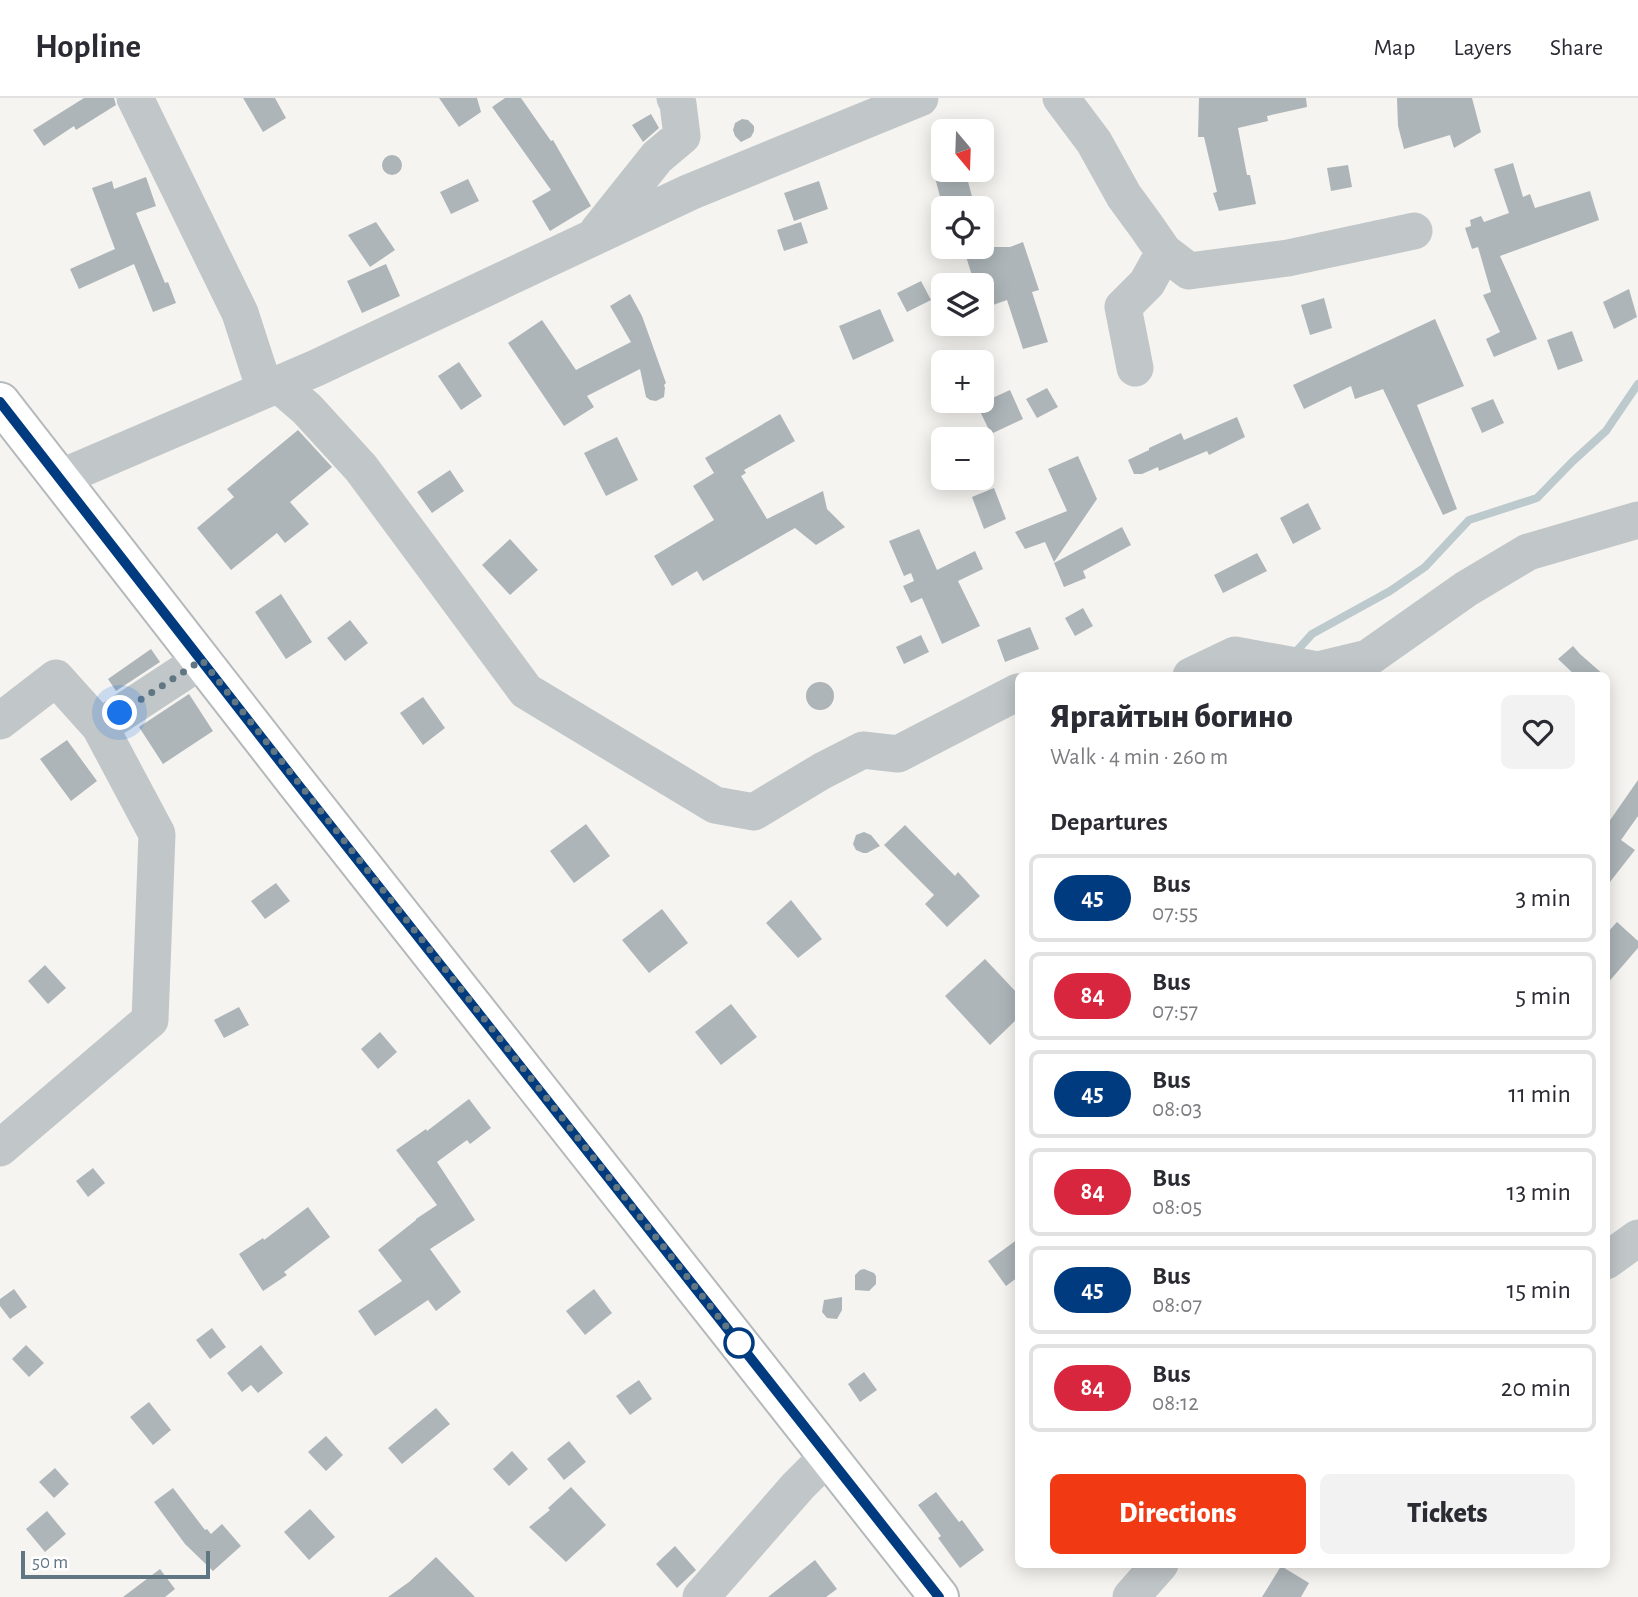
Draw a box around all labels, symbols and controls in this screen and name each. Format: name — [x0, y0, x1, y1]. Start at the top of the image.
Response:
text: Hopline — [35, 31, 141, 64]
text: Map — [1373, 36, 1415, 60]
text: Layers — [1453, 36, 1512, 60]
text: Share — [1550, 36, 1603, 60]
north arrow — [931, 119, 994, 182]
map controls — [931, 119, 994, 490]
button: locate — [931, 196, 994, 259]
button: layers — [931, 273, 994, 336]
button: + — [931, 350, 994, 413]
button: − — [931, 427, 994, 490]
your location — [102, 695, 137, 730]
button: heart — [1501, 695, 1575, 769]
text: Яргайтын богино — [1050, 701, 1293, 734]
text: Walk · 4 min · 260 m — [1050, 746, 1228, 769]
text: Departures — [1050, 809, 1168, 835]
text: Bus — [1152, 871, 1191, 897]
text: 3 min — [1515, 885, 1571, 911]
text: 45 — [1081, 886, 1104, 910]
text: 07:55 — [1152, 902, 1198, 925]
text: Bus — [1152, 969, 1191, 995]
text: 5 min — [1515, 983, 1571, 1009]
text: 84 — [1081, 984, 1104, 1008]
text: 07:57 — [1152, 1000, 1198, 1023]
text: Bus — [1152, 1067, 1191, 1093]
text: 11 min — [1508, 1081, 1571, 1107]
text: 45 — [1081, 1082, 1104, 1106]
text: 08:03 — [1152, 1098, 1202, 1121]
text: Bus — [1152, 1165, 1191, 1191]
text: 13 min — [1507, 1179, 1571, 1205]
text: 84 — [1081, 1180, 1104, 1204]
text: 08:05 — [1152, 1196, 1202, 1219]
text: Bus — [1152, 1263, 1191, 1289]
text: 15 min — [1506, 1277, 1571, 1303]
text: 45 — [1081, 1278, 1104, 1302]
text: 08:07 — [1152, 1294, 1202, 1317]
unlabelled marker — [724, 1328, 754, 1358]
text: Bus — [1152, 1361, 1191, 1387]
text: 20 min — [1501, 1375, 1571, 1401]
text: 84 — [1081, 1376, 1104, 1400]
text: 08:12 — [1152, 1392, 1199, 1415]
button: Directions — [1050, 1474, 1306, 1554]
button: Tickets — [1320, 1474, 1575, 1554]
scale bar — [21, 1548, 210, 1580]
text: 50 m — [32, 1553, 68, 1572]

